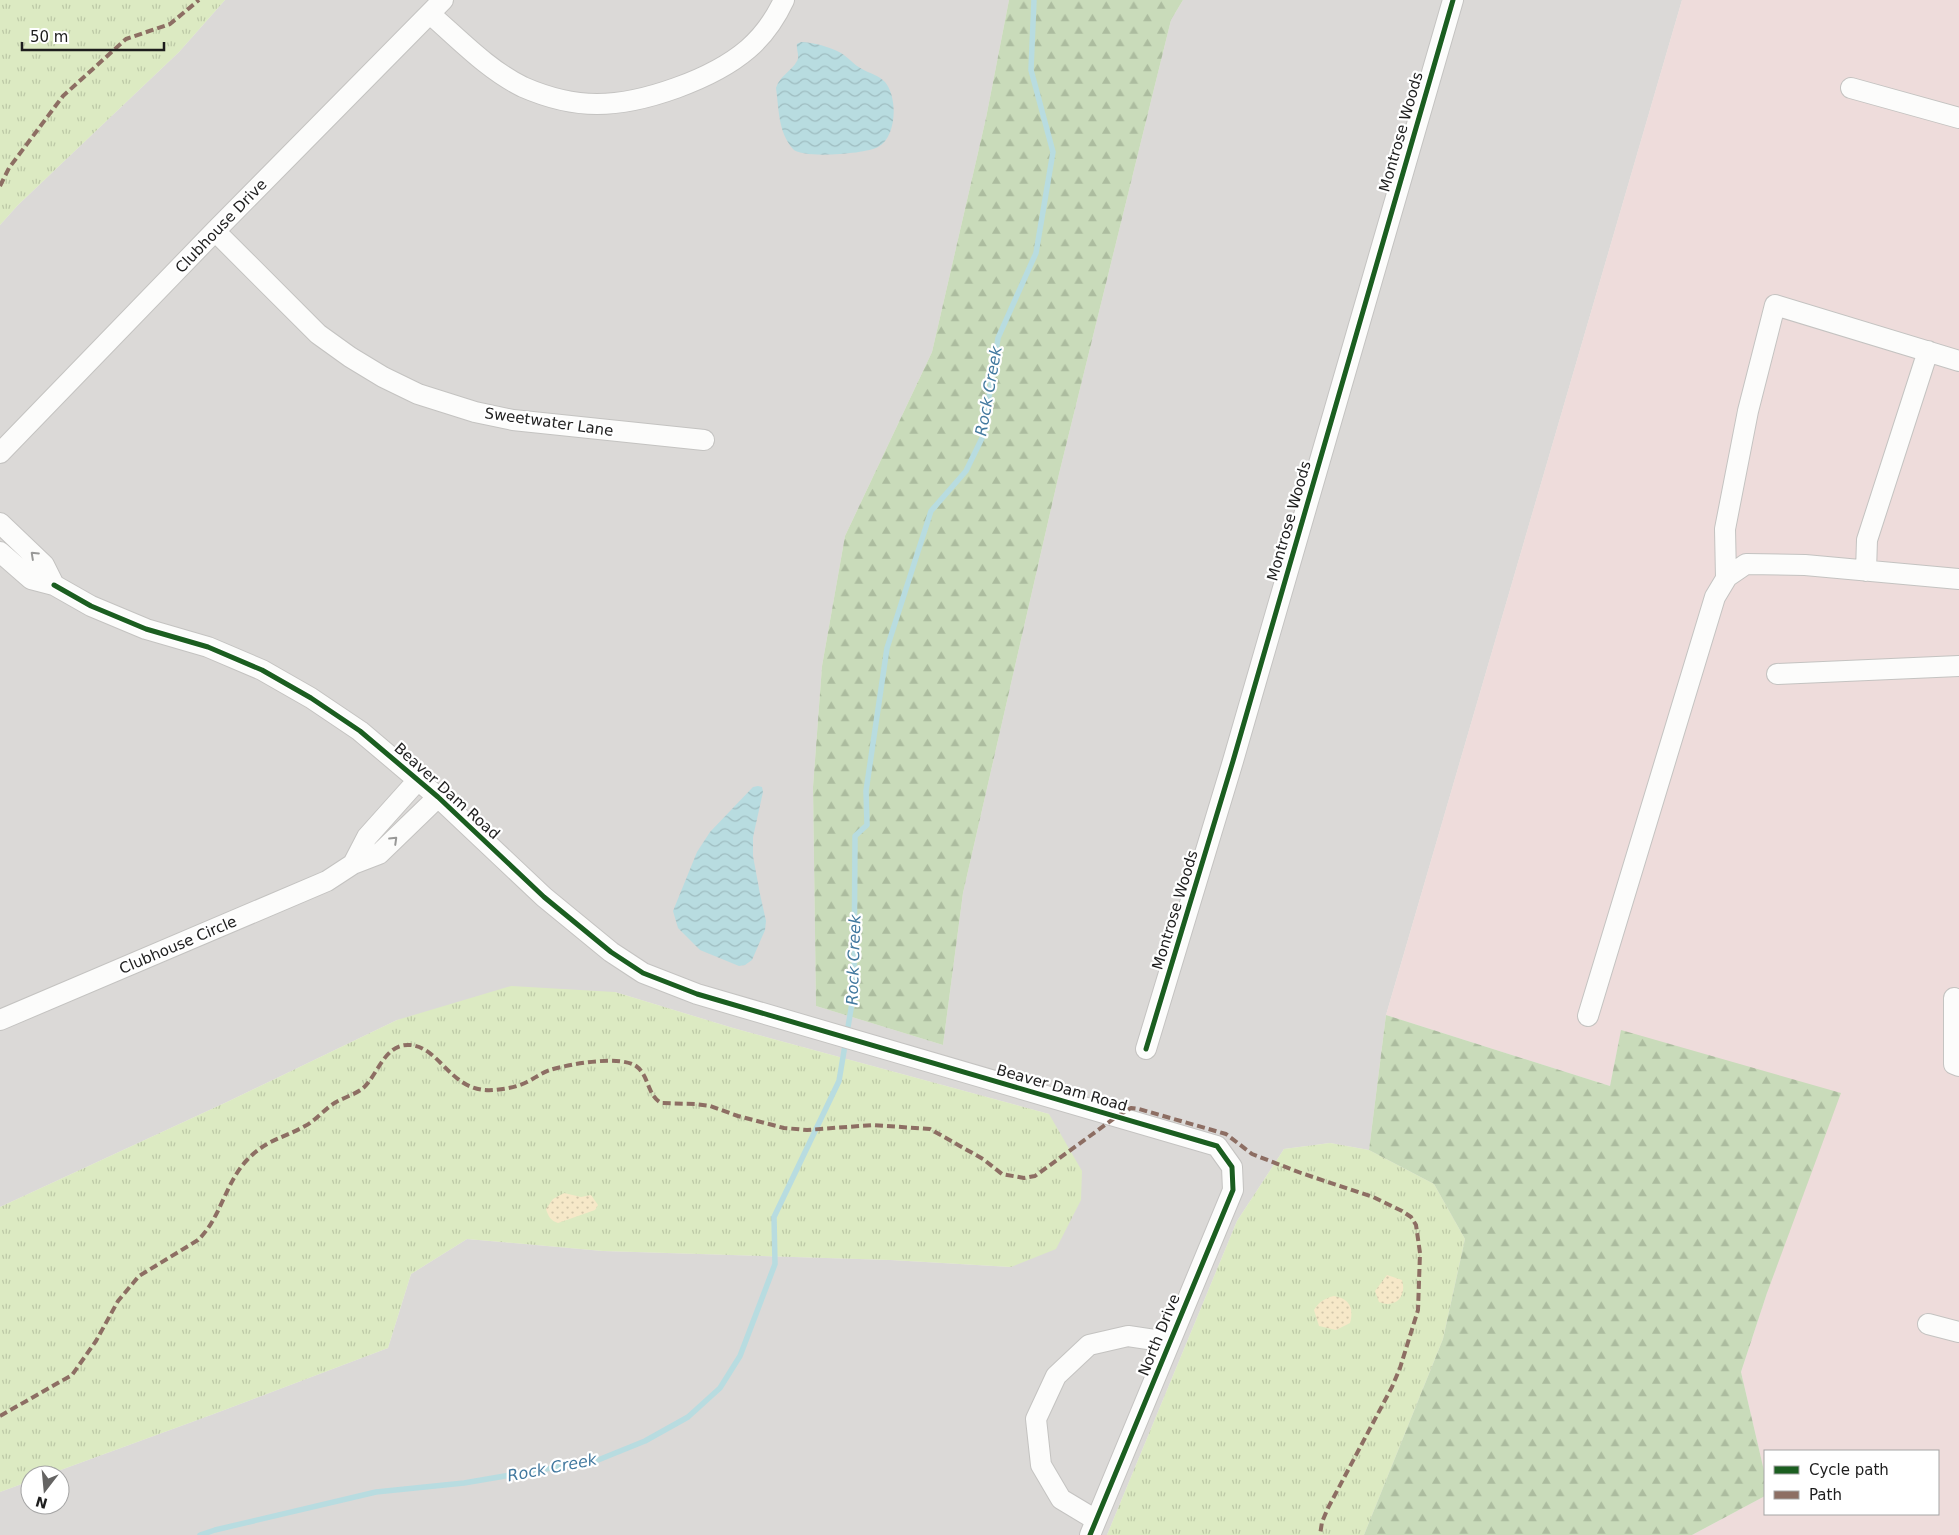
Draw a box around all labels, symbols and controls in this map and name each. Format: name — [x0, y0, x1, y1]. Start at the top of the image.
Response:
scale bar — [22, 20, 165, 52]
text: 50 m — [30, 28, 68, 46]
street label: Montrose Woods — [1375, 70, 1427, 194]
street label: Clubhouse Drive — [172, 175, 270, 277]
water label: Rock Creek — [971, 344, 1006, 437]
street label: Sweetwater Lane — [483, 404, 615, 440]
street label: Montrose Woods — [1263, 459, 1315, 583]
one-way arrow — [31, 552, 40, 561]
street label: Beaver Dam Road — [391, 739, 503, 843]
one-way arrow — [388, 837, 397, 846]
street label: Montrose Woods — [1148, 848, 1202, 972]
street label: Clubhouse Circle — [117, 912, 239, 978]
water label: Rock Creek — [842, 914, 865, 1006]
street label: Beaver Dam Road — [994, 1061, 1130, 1115]
street label: North Drive — [1134, 1291, 1184, 1379]
water label: Rock Creek — [506, 1449, 599, 1485]
legend — [1764, 1450, 1939, 1515]
text: Cycle path — [1809, 1461, 1889, 1479]
north arrow — [20, 1465, 70, 1515]
text: Path — [1809, 1486, 1842, 1504]
text: N — [34, 1493, 49, 1512]

